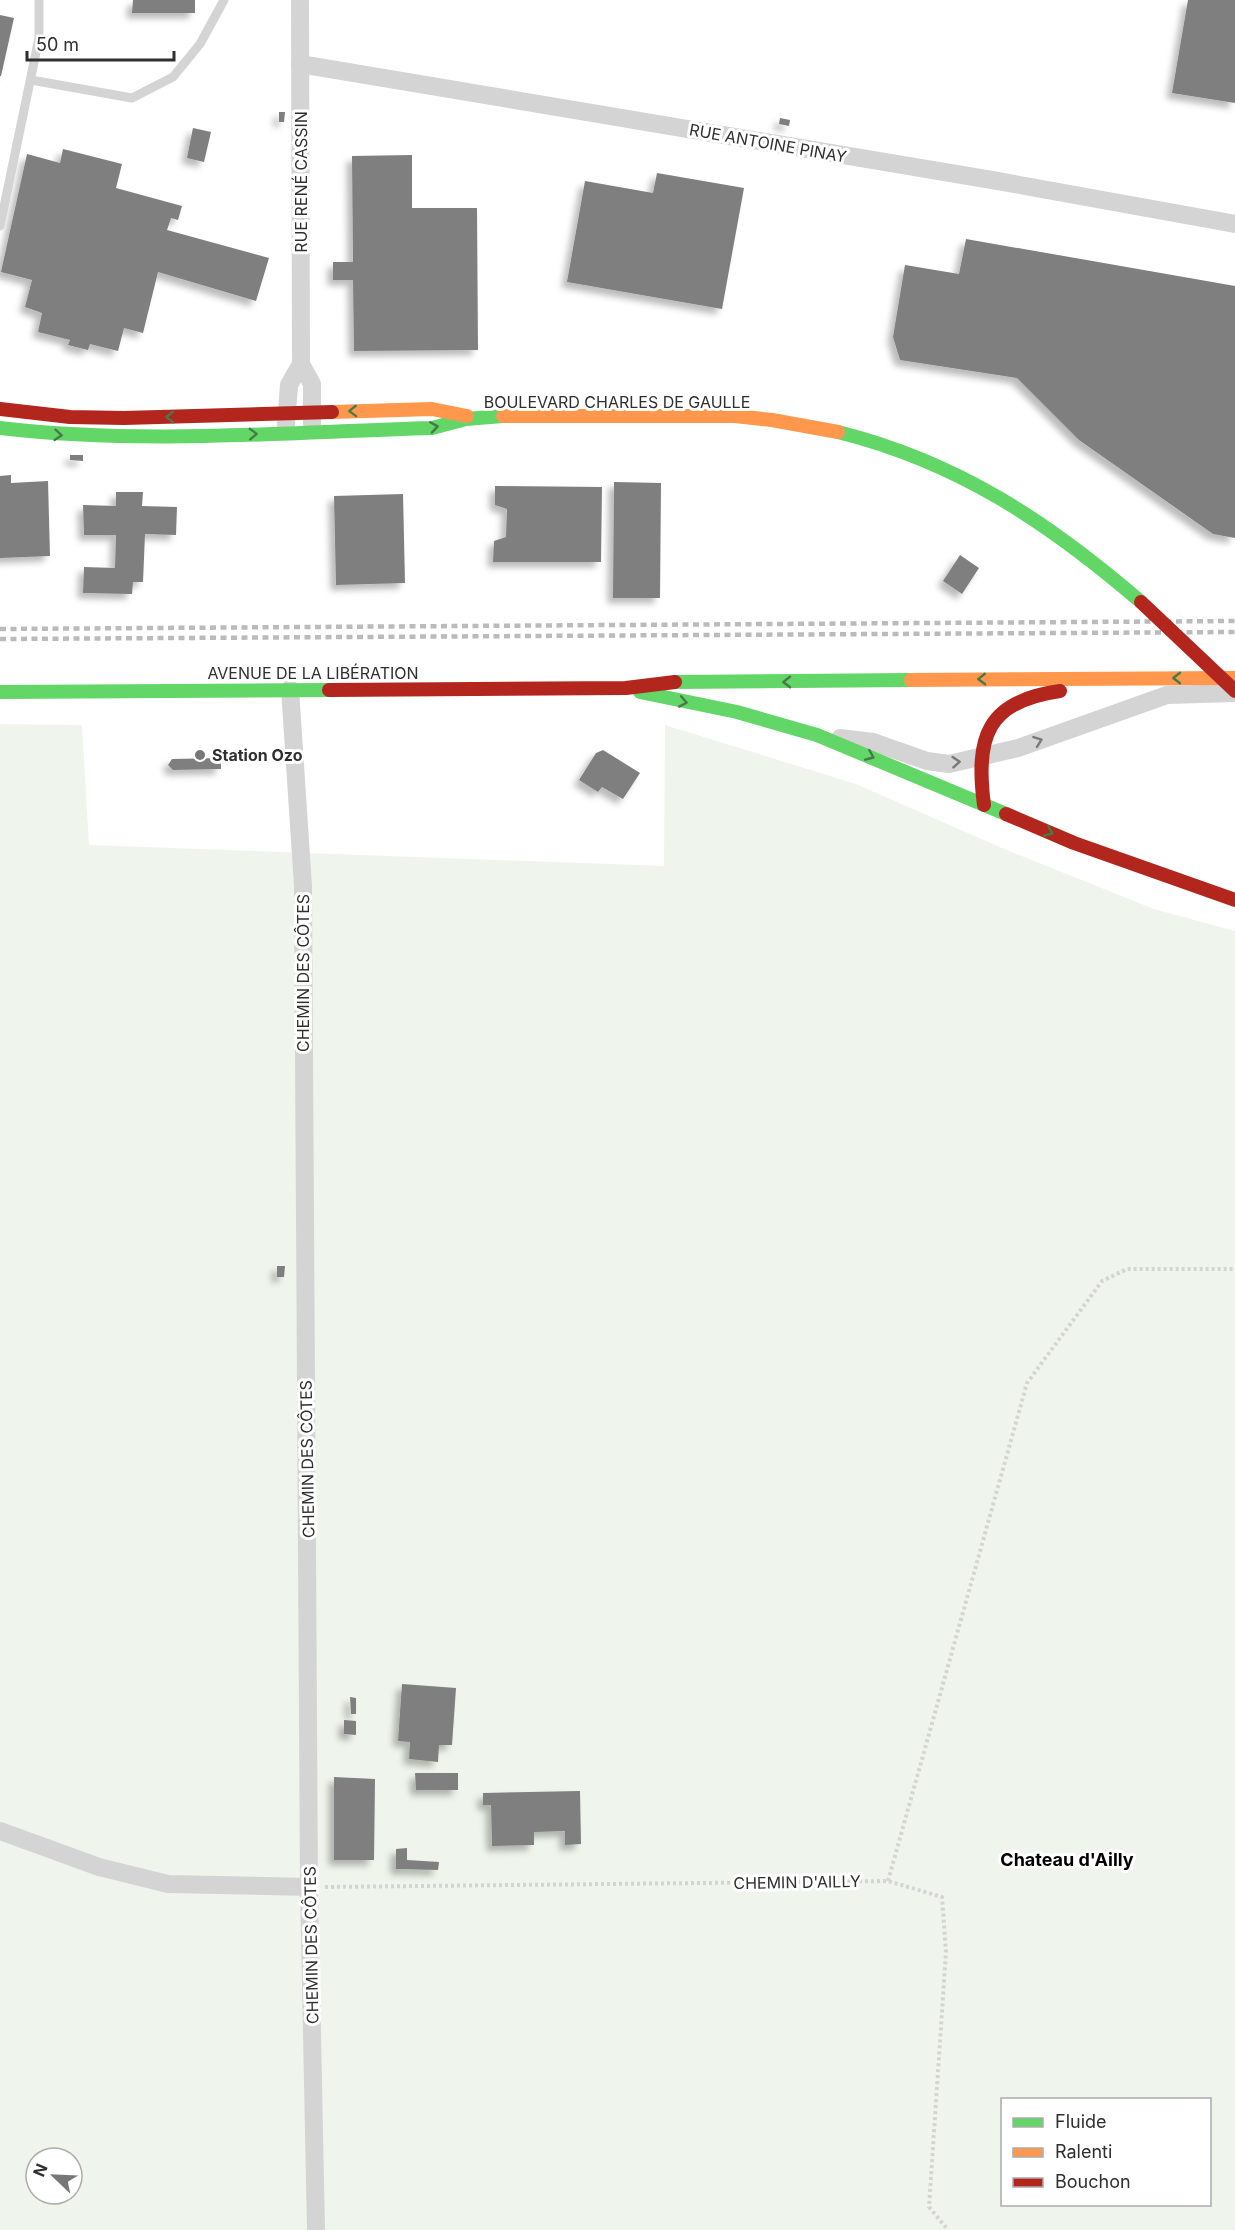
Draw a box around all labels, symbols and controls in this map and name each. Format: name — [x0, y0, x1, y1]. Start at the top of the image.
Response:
scale bar — [27, 24, 174, 62]
text: 50 m — [36, 34, 79, 55]
street label: RUE RENÉ CASSIN — [291, 111, 311, 253]
street label: RUE ANTOINE PINAY — [688, 119, 848, 167]
street label: BOULEVARD CHARLES DE GAULLE — [484, 392, 750, 412]
one-way arrow — [348, 405, 357, 418]
one-way arrow — [165, 411, 174, 423]
one-way arrow — [430, 421, 439, 433]
one-way arrow — [54, 428, 63, 441]
one-way arrow — [248, 428, 257, 440]
street label: AVENUE DE LA LIBÉRATION — [207, 663, 419, 683]
one-way arrow — [1172, 672, 1181, 684]
one-way arrow — [977, 673, 986, 685]
one-way arrow — [782, 676, 791, 688]
one-way arrow — [678, 695, 688, 708]
one-way arrow — [1032, 735, 1043, 748]
place label: Station Ozo — [212, 745, 303, 765]
marker: Station Ozo — [193, 748, 207, 762]
one-way arrow — [863, 749, 874, 761]
one-way arrow — [951, 756, 960, 769]
one-way arrow — [1043, 825, 1054, 837]
street label: CHEMIN DES CÔTES — [293, 894, 313, 1052]
street label: CHEMIN DES CÔTES — [296, 1380, 318, 1538]
district label: Chateau d'Ailly — [1000, 1849, 1134, 1870]
street label: CHEMIN DES CÔTES — [300, 1866, 322, 2024]
street label: CHEMIN D'AILLY — [733, 1871, 861, 1893]
legend — [1001, 2098, 1211, 2206]
text: Fluide — [1055, 2111, 1107, 2132]
text: Ralenti — [1055, 2141, 1112, 2162]
north arrow — [24, 2146, 84, 2206]
text: N — [29, 2161, 52, 2180]
text: Bouchon — [1055, 2171, 1131, 2192]

